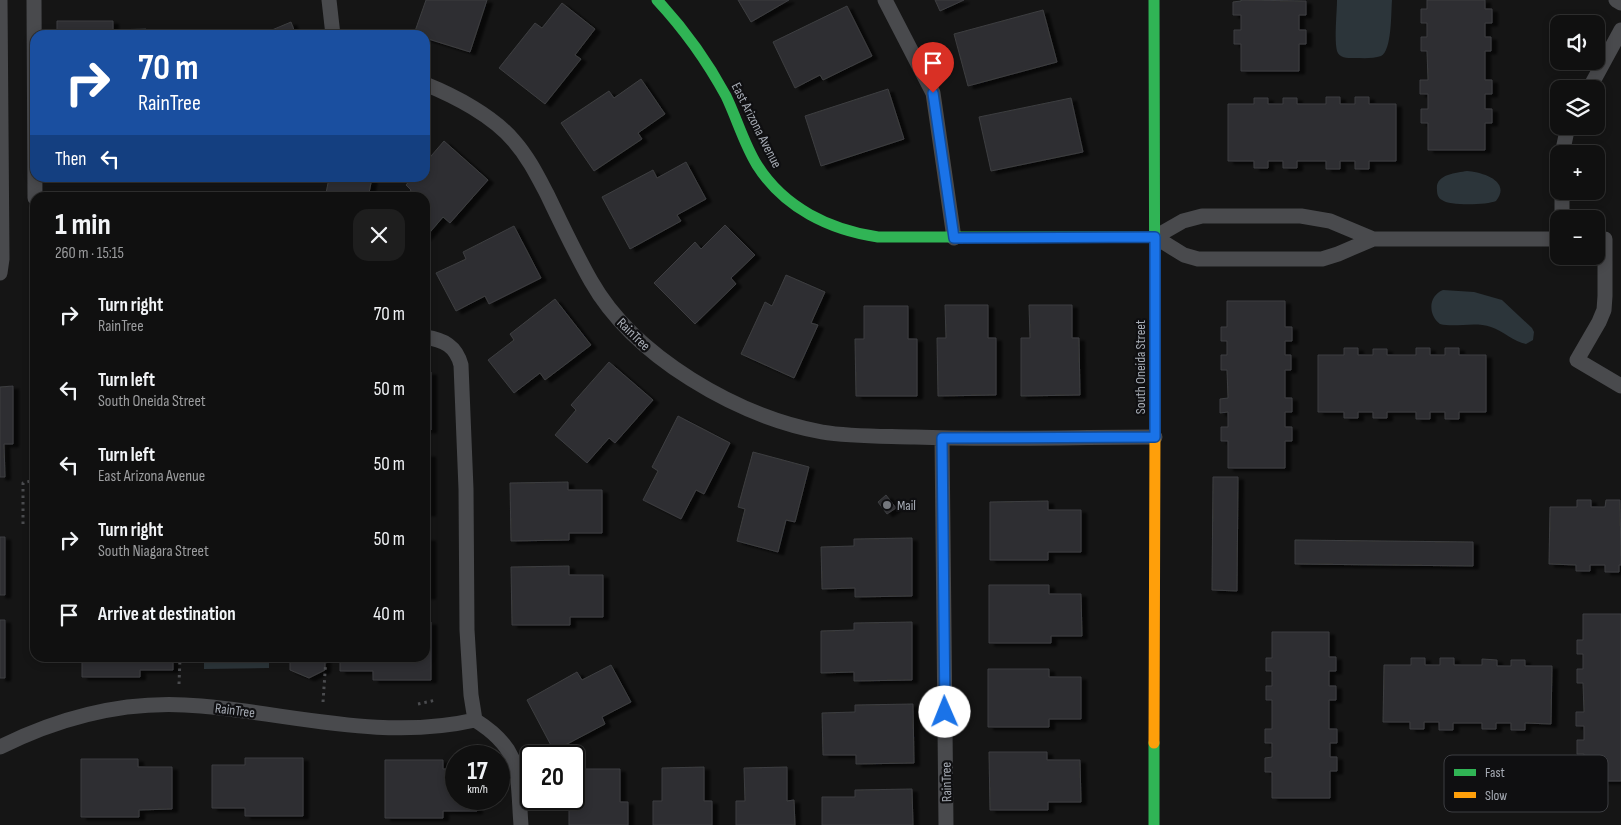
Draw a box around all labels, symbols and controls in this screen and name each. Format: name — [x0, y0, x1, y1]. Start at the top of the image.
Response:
map controls — [1550, 15, 1605, 265]
button: sound — [1550, 15, 1605, 70]
pin — [912, 42, 954, 93]
text: 70 m — [138, 47, 198, 90]
icon: arrive — [919, 49, 947, 77]
icon: right — [55, 50, 120, 115]
street label: East Arizona Avenue — [728, 80, 785, 171]
button: layers — [1550, 80, 1605, 135]
text: RainTree — [138, 90, 201, 117]
icon: left — [96, 145, 124, 173]
button: + — [1550, 145, 1605, 200]
text: Then — [55, 148, 86, 171]
text: 1 min — [55, 207, 111, 243]
button: close — [353, 209, 405, 261]
button: − — [1550, 210, 1605, 265]
text: 260 m · 15:15 — [55, 244, 124, 263]
text: Turn right — [98, 294, 163, 317]
icon: right — [55, 301, 83, 329]
text: 70 m — [374, 303, 405, 326]
street label: RainTree — [613, 314, 654, 354]
text: RainTree — [98, 317, 144, 336]
street label: South Oneida Street — [1132, 320, 1149, 414]
text: Turn left — [98, 369, 155, 392]
icon: left — [55, 376, 83, 404]
text: 50 m — [374, 378, 405, 401]
text: South Oneida Street — [98, 392, 206, 411]
text: Turn left — [98, 444, 155, 467]
icon: left — [55, 451, 83, 479]
text: 50 m — [374, 453, 405, 476]
text: East Arizona Avenue — [98, 467, 205, 486]
place label: Mail — [897, 497, 916, 514]
marker: Mail — [881, 499, 893, 511]
text: Turn right — [98, 519, 163, 542]
icon: right — [55, 526, 83, 554]
text: 50 m — [374, 528, 405, 551]
text: South Niagara Street — [98, 542, 209, 561]
icon: arrive — [55, 601, 83, 629]
text: Arrive at destination — [98, 603, 236, 626]
text: 40 m — [373, 603, 405, 626]
position arrow — [918, 685, 970, 737]
street label: RainTree — [214, 700, 256, 721]
speed limit sign: 20 — [520, 745, 585, 810]
legend — [1444, 755, 1608, 812]
text: 17 — [467, 756, 488, 787]
street label: RainTree — [938, 762, 955, 802]
text: Fast — [1485, 764, 1505, 781]
text: km/h — [467, 782, 488, 797]
text: Slow — [1485, 787, 1507, 804]

